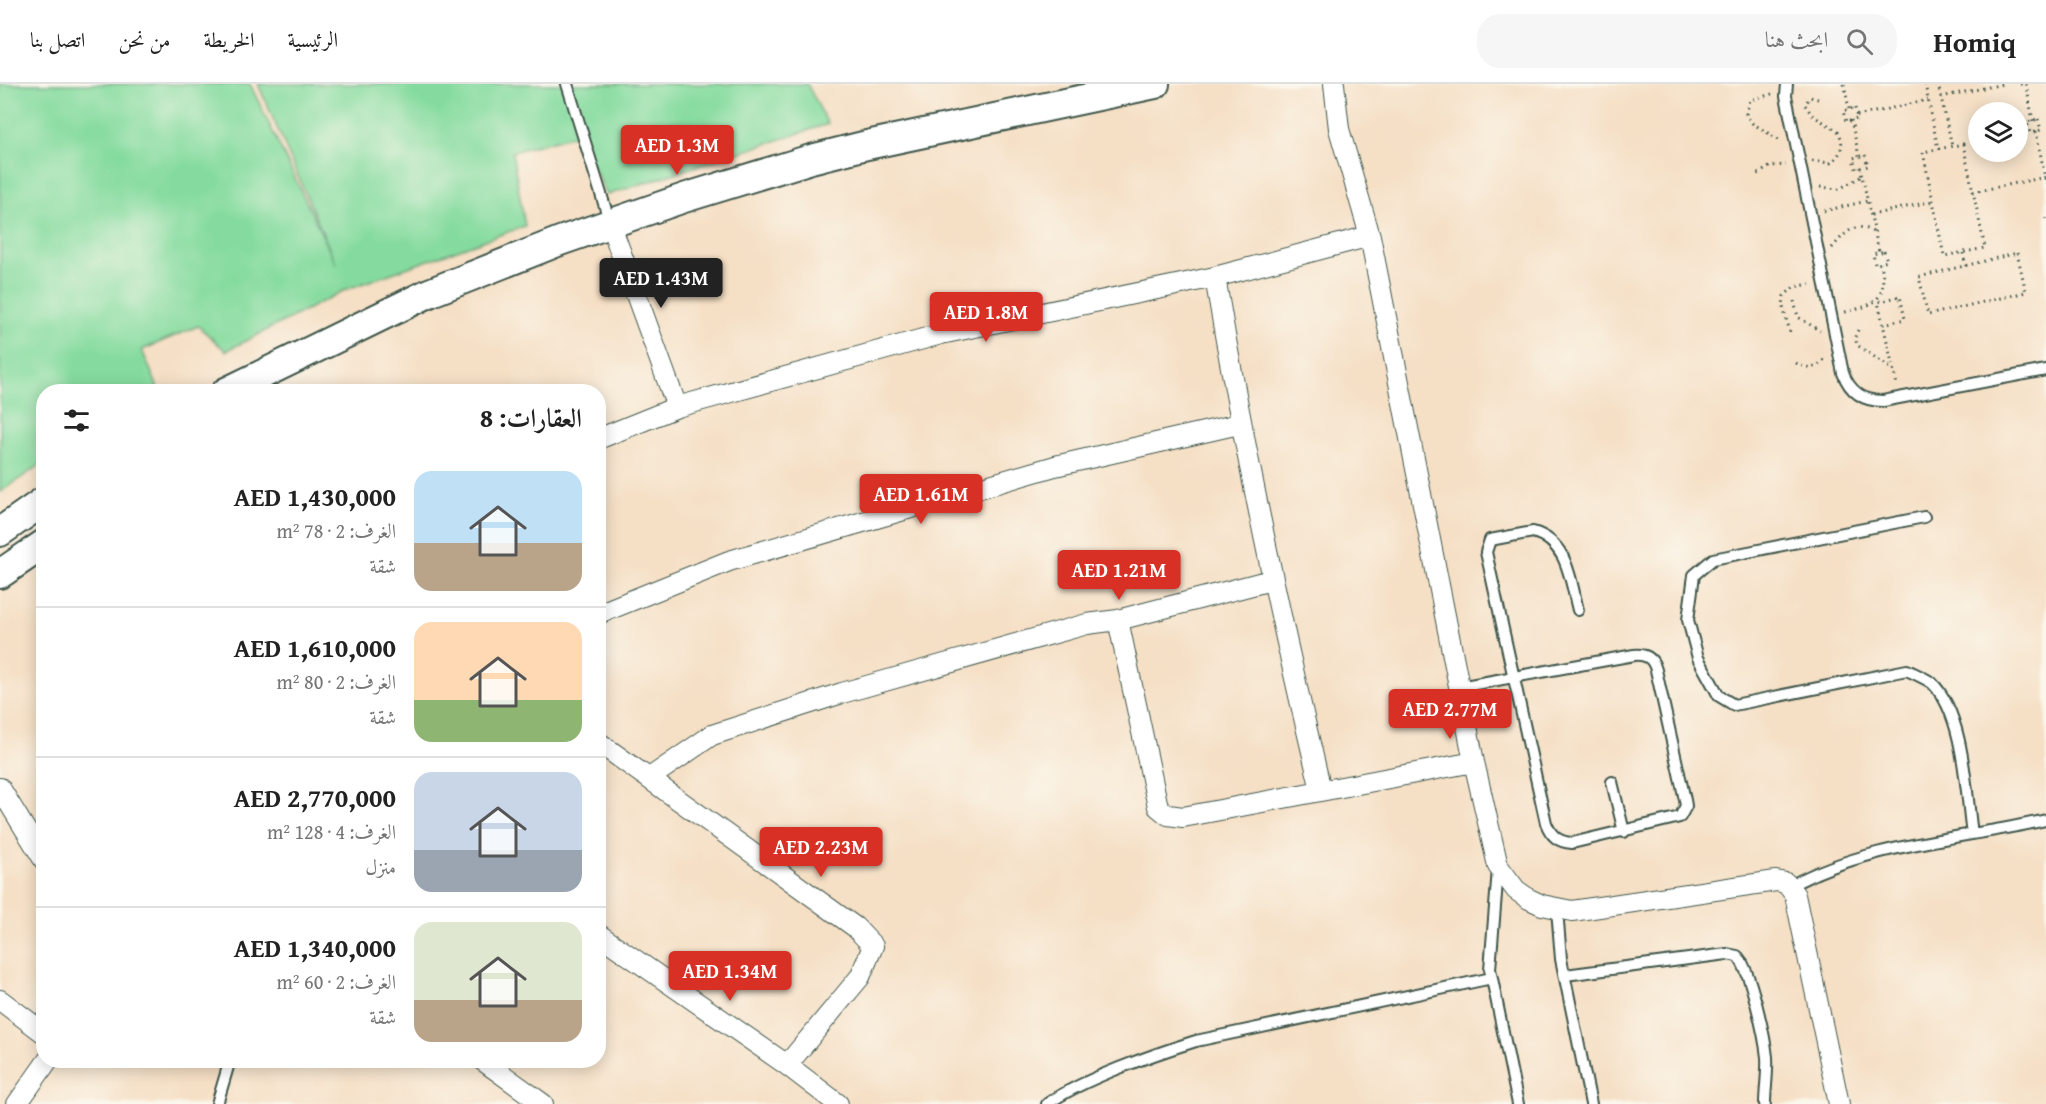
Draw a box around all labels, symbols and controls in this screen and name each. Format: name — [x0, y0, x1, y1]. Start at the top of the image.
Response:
search box — [1477, 14, 1897, 68]
text: Homiq — [1933, 21, 2016, 62]
text: ابحث هنا — [1765, 23, 1828, 55]
text: اتصل بنا — [30, 24, 85, 55]
text: من نحن — [118, 24, 171, 55]
text: الخريطة — [204, 24, 255, 55]
text: الرئيسية — [288, 24, 338, 55]
icon: search — [1843, 25, 1876, 58]
map controls — [1968, 102, 2028, 162]
button: layers — [1968, 102, 2028, 162]
pin: AED 1.3M — [615, 125, 739, 176]
text: AED 1.3M — [635, 130, 719, 159]
pin: AED 1.43M — [592, 258, 730, 309]
text: AED 1.43M — [614, 263, 708, 292]
pin: AED 1.8M — [924, 292, 1048, 343]
text: AED 1.8M — [944, 297, 1028, 326]
text: العقارات: 8 — [480, 398, 582, 437]
icon: filters — [60, 404, 93, 437]
pin: AED 1.61M — [852, 474, 990, 525]
text: AED 1,430,000 — [234, 477, 396, 516]
text: AED 1.61M — [874, 479, 968, 508]
icon: home — [462, 495, 534, 567]
text: الغرف: 2 · 78 m² — [277, 516, 396, 545]
pin: AED 1.21M — [1050, 550, 1188, 601]
text: شقة — [370, 551, 396, 580]
text: AED 1.21M — [1072, 555, 1166, 584]
text: AED 1,610,000 — [234, 628, 396, 667]
icon: home — [462, 646, 534, 718]
text: الغرف: 2 · 80 m² — [277, 667, 396, 696]
pin: AED 2.77M — [1381, 689, 1519, 740]
text: AED 2.77M — [1403, 694, 1497, 723]
text: شقة — [370, 702, 396, 731]
text: AED 2,770,000 — [234, 778, 396, 817]
icon: home — [462, 796, 534, 868]
text: الغرف: 4 · 128 m² — [267, 817, 396, 846]
pin: AED 2.23M — [752, 827, 890, 878]
text: AED 2.23M — [774, 832, 868, 861]
text: منزل — [365, 852, 396, 881]
text: AED 1,340,000 — [234, 928, 396, 967]
icon: home — [462, 946, 534, 1018]
pin: AED 1.34M — [661, 951, 799, 1002]
text: AED 1.34M — [683, 956, 777, 985]
text: الغرف: 2 · 60 m² — [277, 967, 396, 996]
text: شقة — [370, 1002, 396, 1031]

